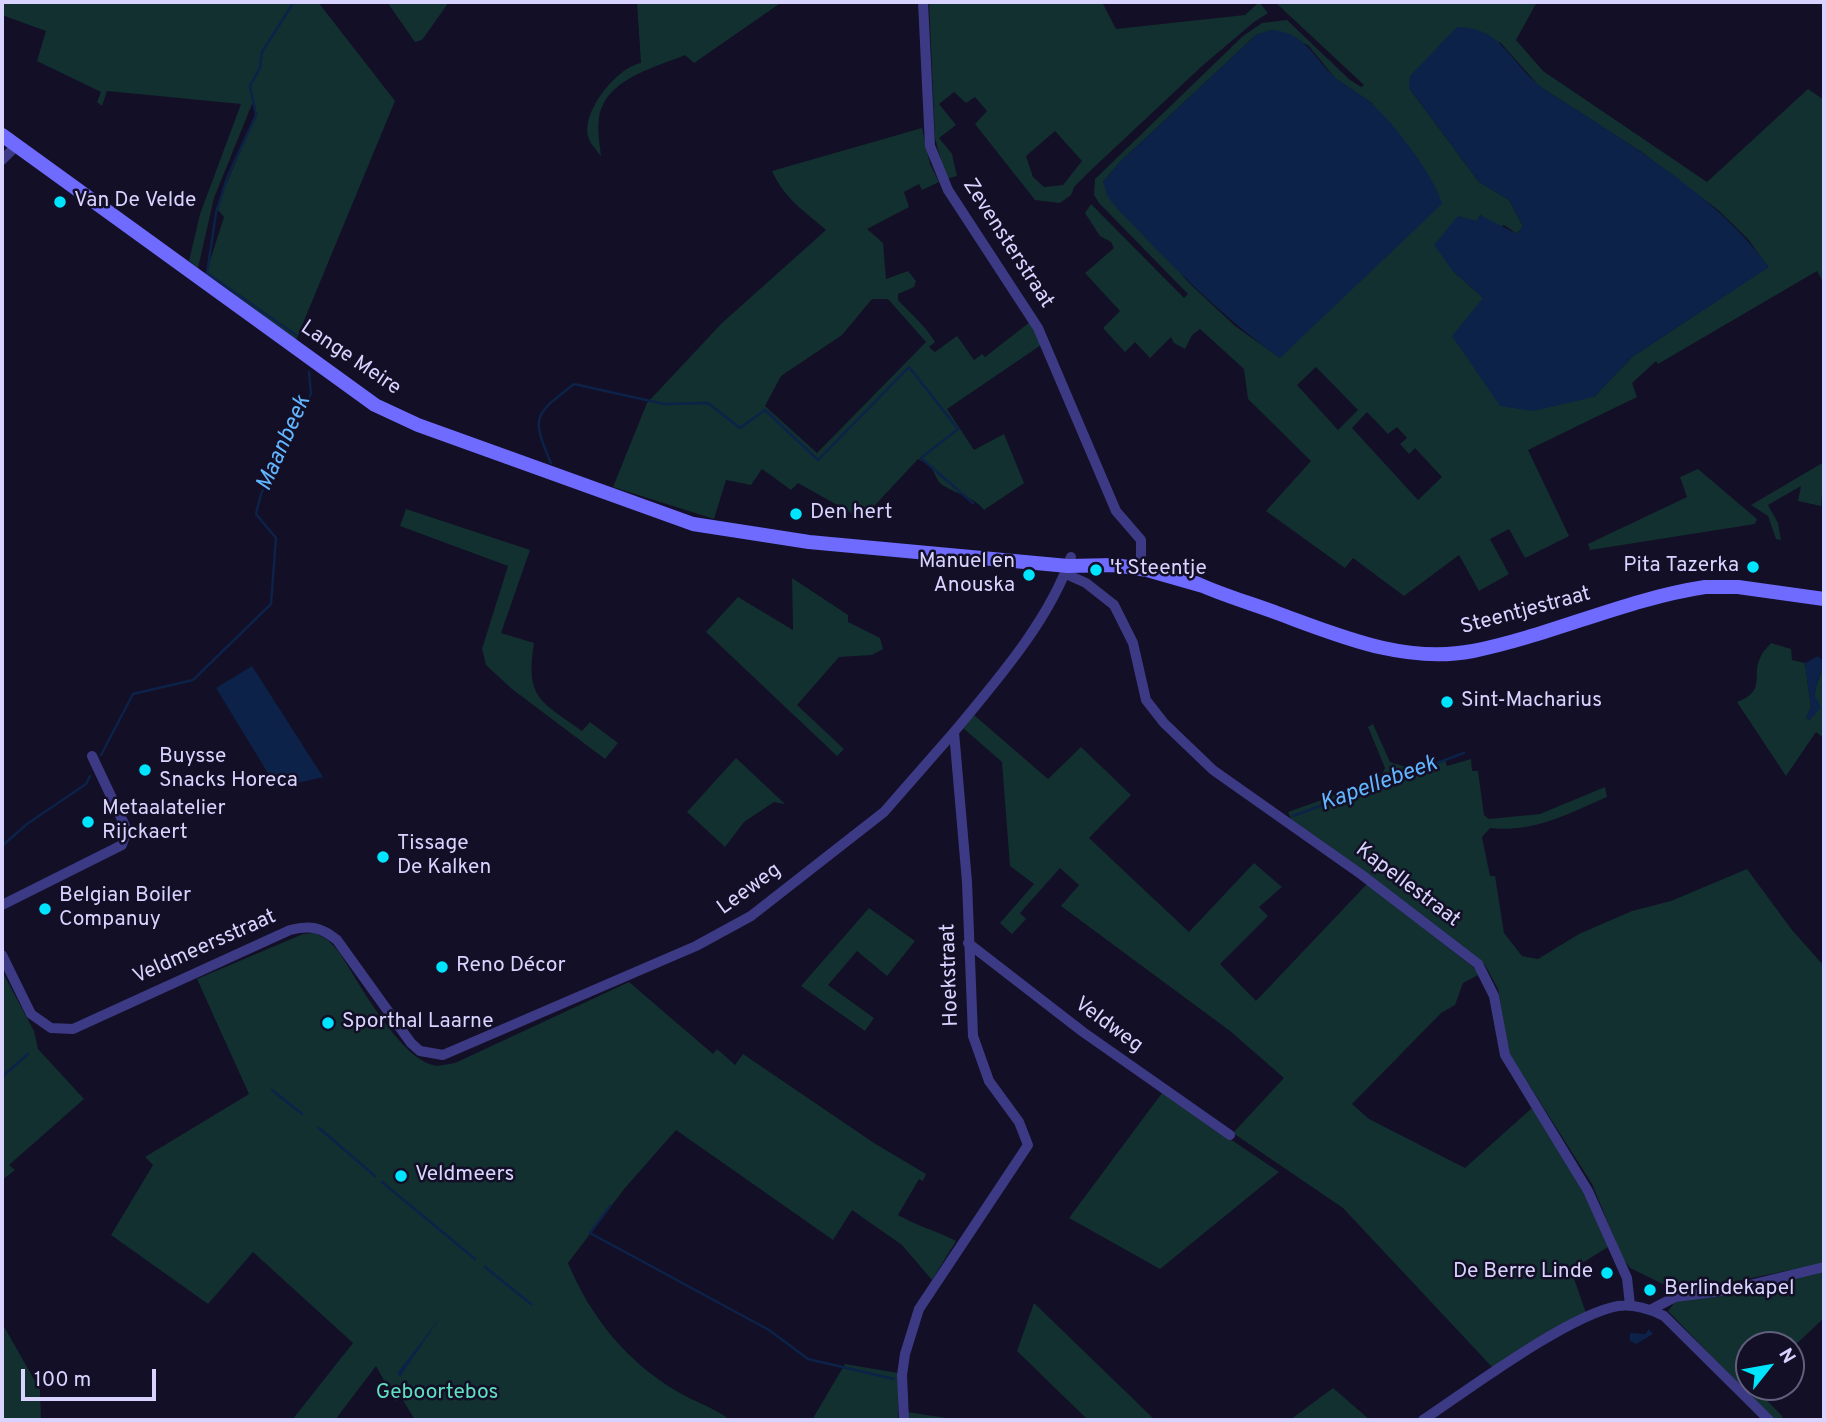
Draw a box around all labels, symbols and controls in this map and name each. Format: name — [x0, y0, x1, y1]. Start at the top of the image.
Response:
street label: Zevensterstraat — [956, 175, 1058, 313]
place label: Van De Velde — [74, 189, 196, 215]
marker: Van De Velde — [52, 194, 68, 210]
street label: Lange Meire — [295, 316, 405, 402]
water label: Maanbeek — [252, 392, 318, 496]
place label: Den hert — [810, 501, 892, 527]
marker: Den hert — [788, 506, 804, 522]
place label: Manuel en Anouska — [919, 550, 1015, 600]
place label: Pita Tazerka — [1623, 554, 1739, 580]
place label: 't Steentje — [1110, 557, 1207, 583]
marker: Pita Tazerka — [1745, 559, 1761, 575]
marker: 't Steentje — [1088, 562, 1104, 578]
marker: Manuel en Anouska — [1021, 567, 1037, 583]
street label: Steentjestraat — [1458, 583, 1594, 641]
place label: Sint-Macharius — [1461, 689, 1602, 715]
marker: Sint-Macharius — [1439, 694, 1455, 710]
place label: Buysse Snacks Horeca — [159, 745, 298, 795]
water label: Kapellebeek — [1317, 751, 1441, 819]
marker: Buysse Snacks Horeca — [137, 762, 153, 778]
place label: Metaalatelier Rijckaert — [102, 797, 226, 847]
marker: Metaalatelier Rijckaert — [80, 814, 96, 830]
place label: Tissage De Kalken — [397, 832, 491, 882]
street label: Kapellestraat — [1350, 838, 1464, 934]
marker: Tissage De Kalken — [375, 849, 391, 865]
street label: Leeweg — [713, 858, 787, 922]
place label: Belgian Boiler Companuy — [59, 884, 191, 934]
marker: Belgian Boiler Companuy — [37, 901, 53, 917]
street label: Veldmeersstraat — [130, 905, 280, 991]
street label: Hoekstraat — [937, 923, 965, 1027]
place label: Reno Décor — [456, 954, 566, 980]
marker: Reno Décor — [434, 959, 450, 975]
street label: Veldweg — [1069, 993, 1147, 1059]
place label: Sporthal Laarne — [342, 1010, 494, 1036]
marker: Sporthal Laarne — [320, 1015, 336, 1031]
place label: Veldmeers — [415, 1163, 514, 1189]
marker: Veldmeers — [393, 1168, 409, 1184]
place label: De Berre Linde — [1453, 1260, 1593, 1286]
marker: De Berre Linde — [1599, 1265, 1615, 1281]
place label: Berlindekapel — [1664, 1277, 1795, 1303]
marker: Berlindekapel — [1642, 1282, 1658, 1298]
north arrow — [1735, 1331, 1805, 1401]
text: N — [1772, 1344, 1800, 1368]
scale bar — [24, 1356, 159, 1400]
text: 100 m — [34, 1367, 91, 1394]
park label: Geboortebos — [376, 1381, 498, 1407]

